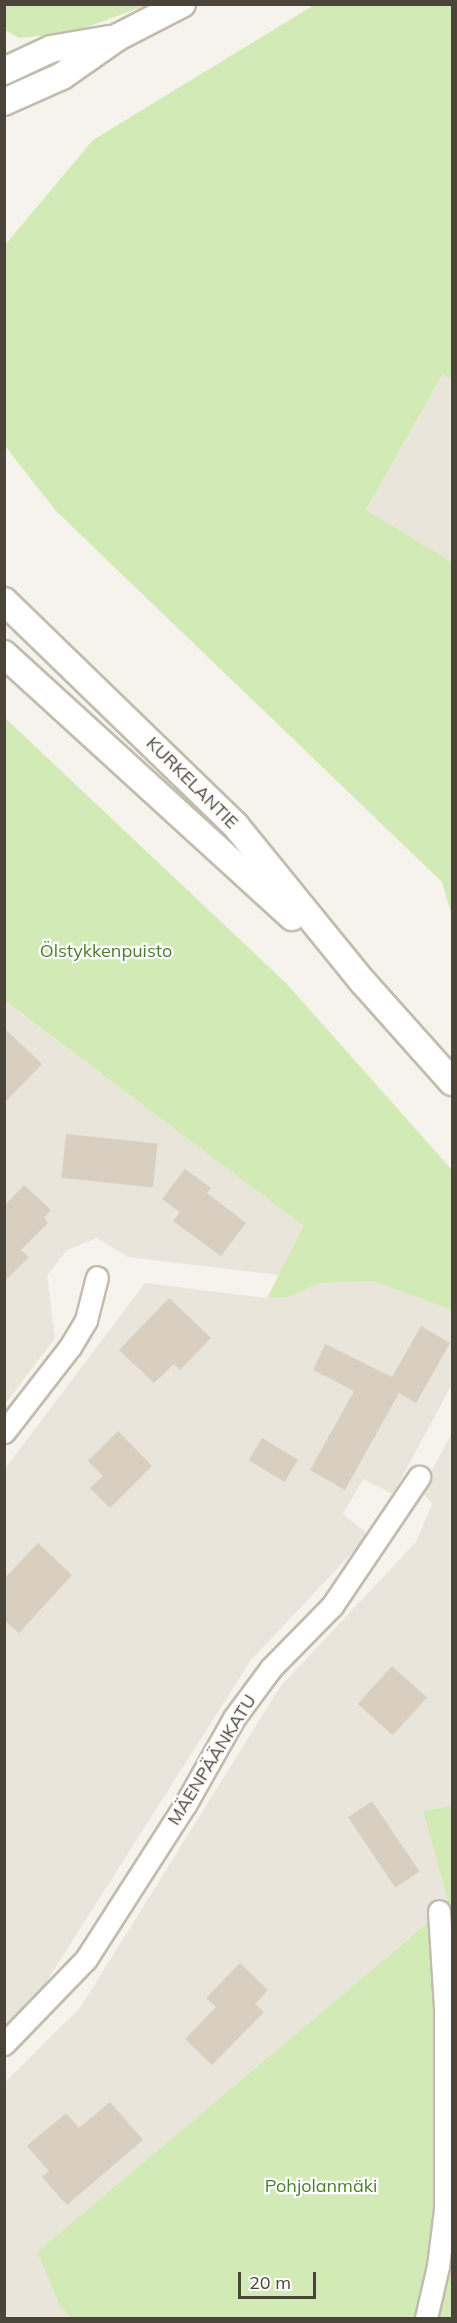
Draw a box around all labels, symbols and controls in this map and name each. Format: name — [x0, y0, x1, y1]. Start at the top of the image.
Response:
street label: KURKELANTIE — [142, 733, 242, 833]
park label: Ölstykkenpuisto — [40, 940, 172, 962]
street label: MÄENPÄÄNKATU — [163, 1691, 261, 1829]
park label: Pohjolanmäki — [265, 2175, 377, 2197]
scale bar — [241, 2260, 319, 2298]
text: 20 m — [249, 2271, 291, 2294]

